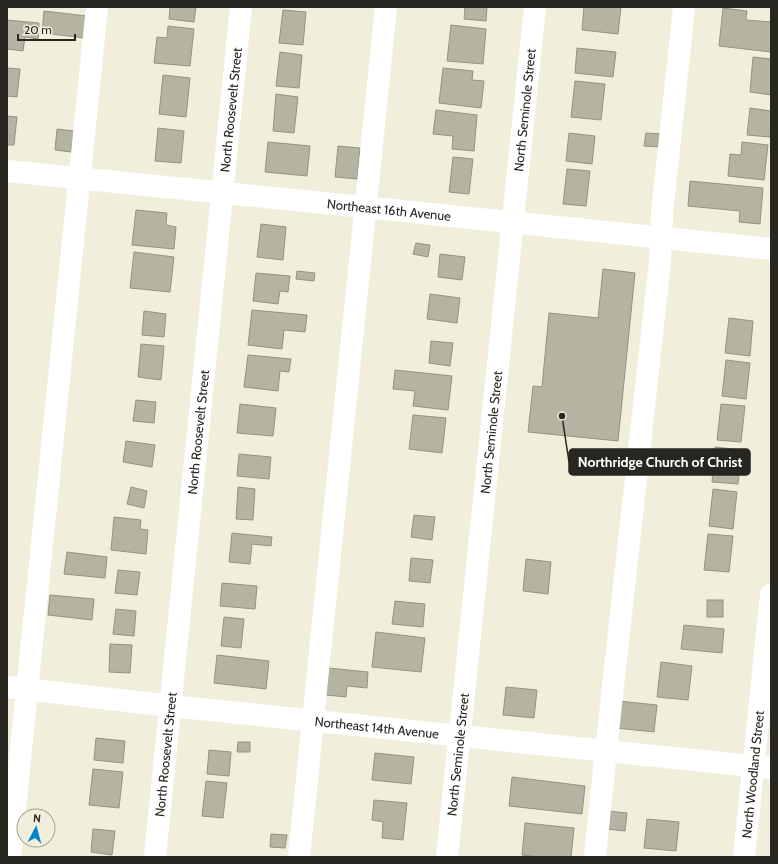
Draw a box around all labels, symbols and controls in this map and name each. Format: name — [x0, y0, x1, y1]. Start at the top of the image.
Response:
scale bar — [18, 16, 75, 42]
text: 20 m — [24, 22, 52, 37]
street label: North Roosevelt Street — [216, 46, 245, 173]
street label: North Seminole Street — [510, 47, 539, 172]
street label: Northeast 16th Avenue — [326, 195, 452, 224]
street label: North Roosevelt Street — [184, 368, 212, 495]
street label: North Seminole Street — [477, 369, 505, 495]
callout: Northridge Church of Christ — [569, 449, 750, 475]
text: Northridge Church of Christ — [578, 453, 742, 471]
street label: North Roosevelt Street — [151, 691, 180, 818]
street label: North Seminole Street — [443, 692, 472, 817]
street label: North Woodland Street — [738, 709, 767, 839]
street label: Northeast 14th Avenue — [314, 713, 440, 742]
north arrow — [16, 808, 56, 848]
text: N — [32, 811, 42, 825]

